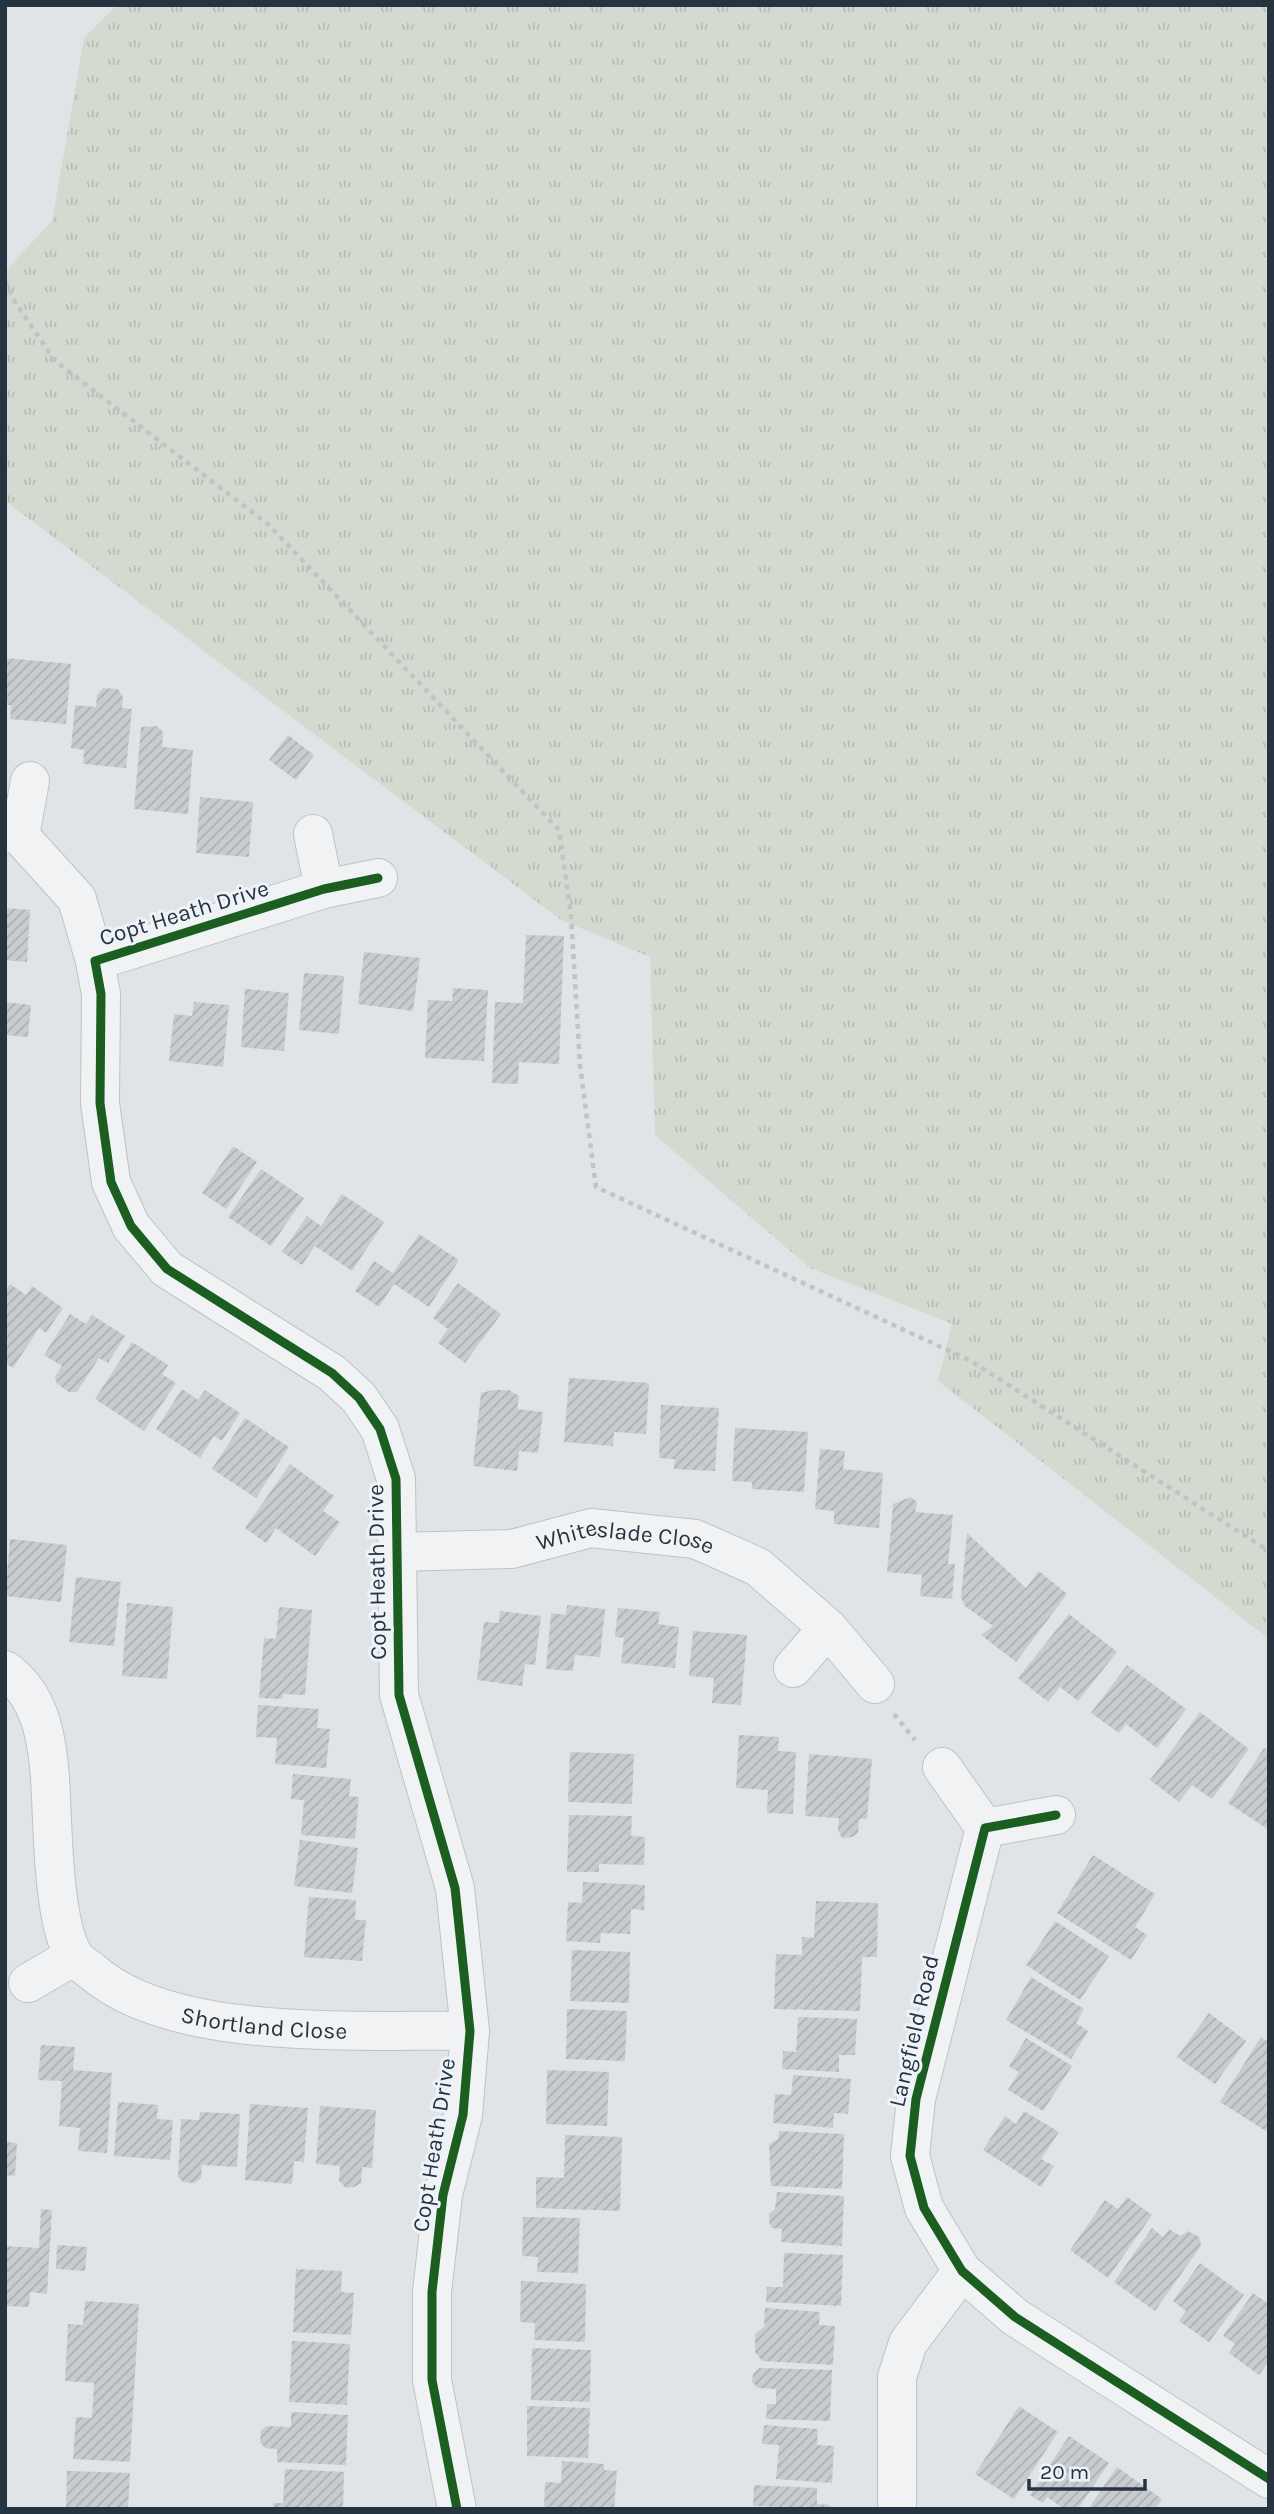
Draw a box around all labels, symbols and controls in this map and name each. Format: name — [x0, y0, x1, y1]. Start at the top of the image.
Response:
street label: Copt Heath Drive — [96, 874, 272, 952]
street label: Copt Heath Drive — [362, 1484, 392, 1660]
street label: Whiteslade Close — [533, 1514, 719, 1560]
street label: Langfield Road — [883, 1952, 945, 2110]
street label: Shortland Close — [179, 2001, 347, 2044]
street label: Copt Heath Drive — [407, 2056, 461, 2234]
scale bar — [1029, 2448, 1144, 2492]
text: 20 m — [1040, 2460, 1089, 2484]

